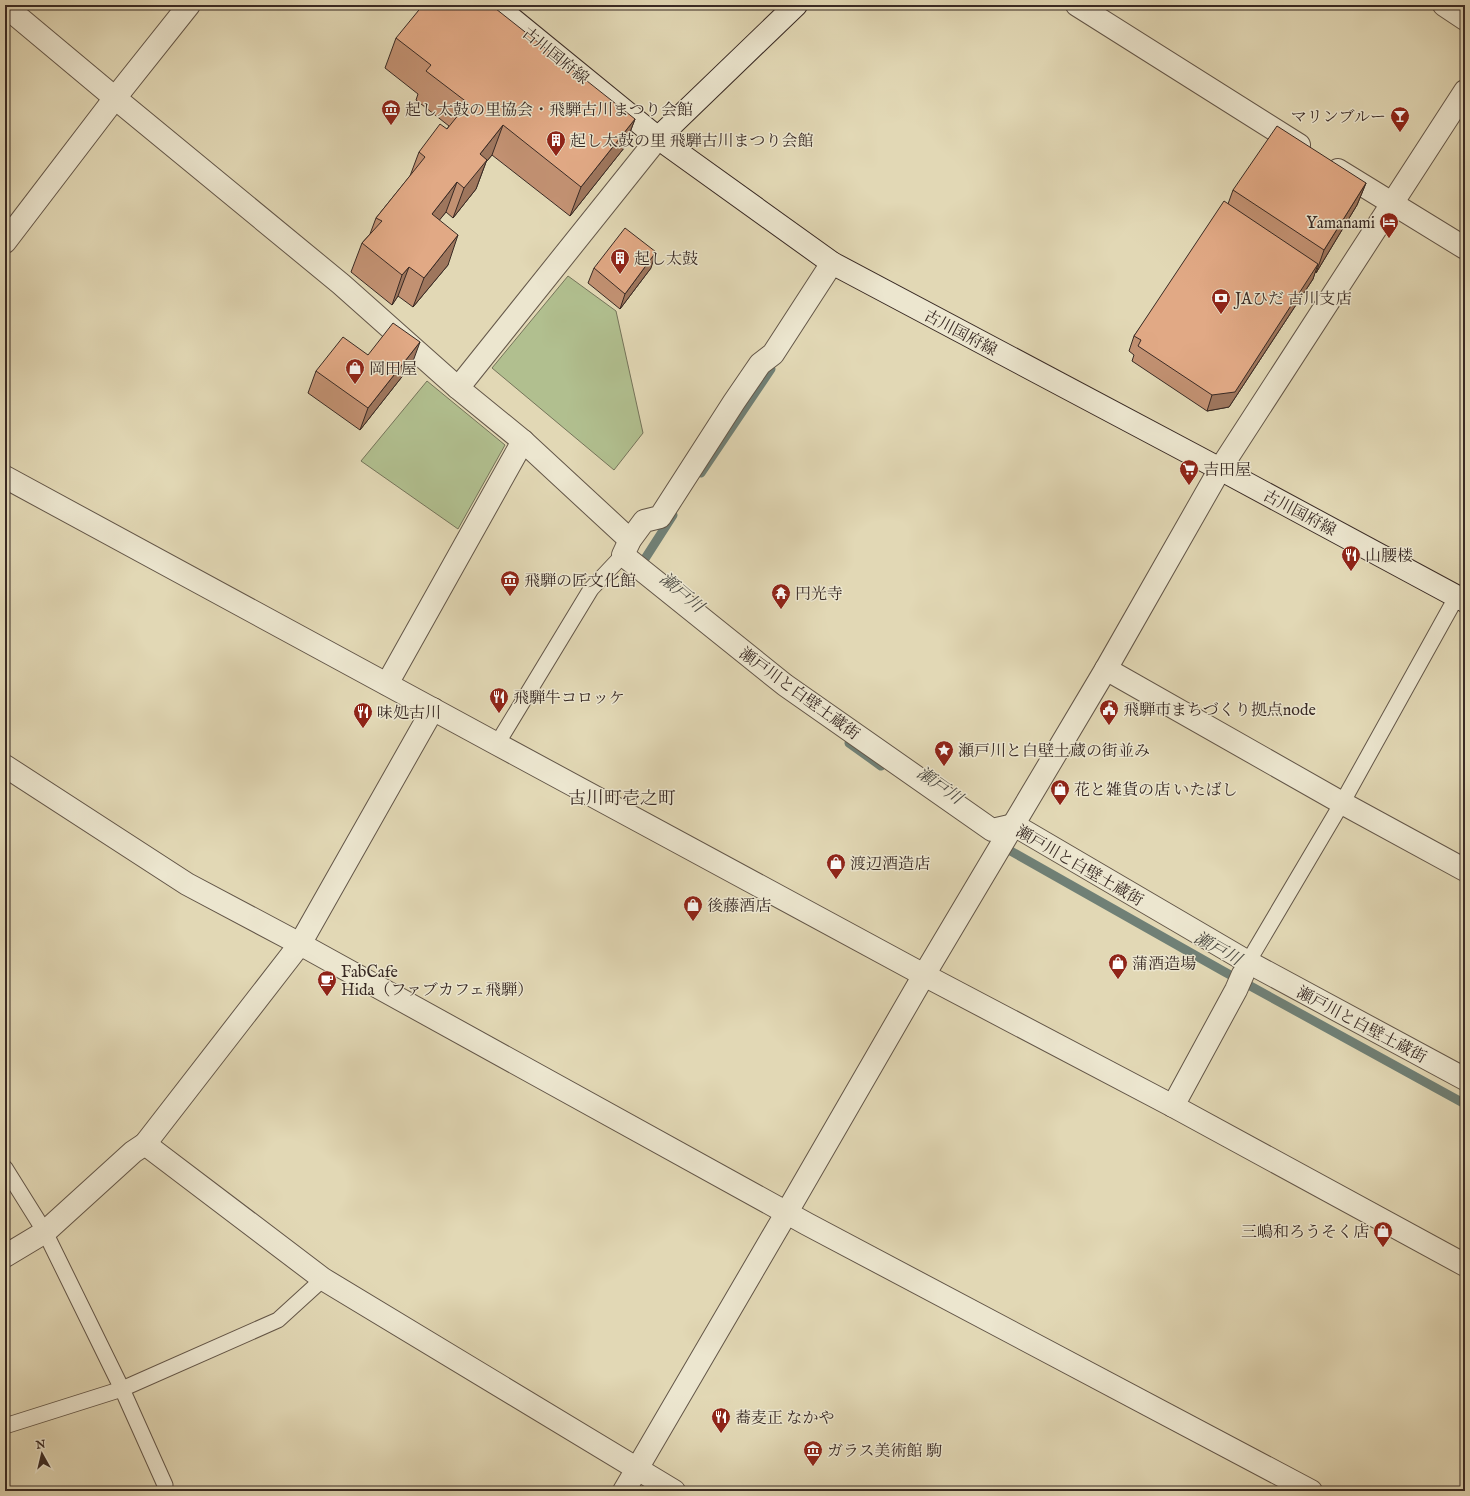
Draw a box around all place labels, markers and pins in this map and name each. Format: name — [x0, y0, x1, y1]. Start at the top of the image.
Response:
museum icon: 起し太鼓の里協会・飛騨古川まつり会館 — [380, 98, 402, 126]
place label: 起し太鼓の里協会・飛騨古川まつり会館 — [405, 101, 693, 121]
bar icon: マリンブルー — [1389, 105, 1411, 133]
place label: マリンブルー — [1291, 108, 1386, 128]
building icon: 起し太鼓の里 飛騨古川まつり会館 — [545, 129, 567, 157]
place label: 起し太鼓の里 飛騨古川まつり会館 — [570, 132, 814, 152]
hotel icon: Yamanami — [1378, 211, 1400, 239]
place label: Yamanami — [1306, 214, 1375, 234]
building icon: 起し太鼓 — [609, 247, 631, 275]
place label: 起し太鼓 — [634, 250, 698, 270]
bank icon: JAひだ 古川支店 — [1210, 287, 1232, 315]
place label: JAひだ 古川支店 — [1233, 290, 1351, 310]
shop icon: 岡田屋 — [344, 357, 366, 385]
place label: 岡田屋 — [369, 360, 417, 380]
supermarket icon: 吉田屋 — [1178, 458, 1200, 486]
place label: 吉田屋 — [1203, 461, 1251, 481]
restaurant icon: 山腰楼 — [1340, 544, 1362, 572]
place label: 山腰楼 — [1365, 547, 1413, 567]
museum icon: 飛騨の匠文化館 — [499, 569, 521, 597]
place label: 飛騨の匠文化館 — [524, 572, 636, 592]
temple icon: 円光寺 — [770, 582, 792, 610]
place label: 円光寺 — [795, 585, 843, 605]
restaurant icon: 飛騨牛コロッケ — [488, 686, 510, 714]
place label: 飛騨牛コロッケ — [513, 689, 625, 709]
public building icon: 飛騨市まちづくり拠点node — [1098, 698, 1120, 726]
restaurant icon: 味処古川 — [352, 701, 374, 729]
place label: 飛騨市まちづくり拠点node — [1123, 701, 1316, 721]
place label: 味処古川 — [377, 704, 441, 724]
place icon: 瀬戸川と白壁土蔵の街並み — [933, 739, 955, 767]
place label: 瀬戸川と白壁土蔵の街並み — [958, 742, 1150, 762]
shop icon: 花と雑貨の店 いたばし — [1049, 778, 1071, 806]
place label: 花と雑貨の店 いたばし — [1074, 781, 1238, 801]
shop icon: 渡辺酒造店 — [825, 852, 847, 880]
place label: 渡辺酒造店 — [850, 855, 930, 875]
shop icon: 後藤酒店 — [682, 894, 704, 922]
place label: 後藤酒店 — [707, 897, 771, 917]
shop icon: 蒲酒造場 — [1107, 952, 1129, 980]
place label: 蒲酒造場 — [1132, 955, 1196, 975]
place label: FabCafe Hida（ファブカフェ飛騨） — [341, 963, 533, 1001]
cafe icon: FabCafe Hida（ファブカフェ飛騨） — [316, 969, 338, 997]
shop icon: 三嶋和ろうそく店 — [1372, 1220, 1394, 1248]
place label: 三嶋和ろうそく店 — [1241, 1223, 1369, 1243]
restaurant icon: 蕎麦正 なかや — [710, 1406, 732, 1434]
place label: 蕎麦正 なかや — [735, 1409, 835, 1429]
museum icon: ガラス美術館 駒 — [802, 1439, 824, 1467]
place label: ガラス美術館 駒 — [827, 1442, 942, 1462]

